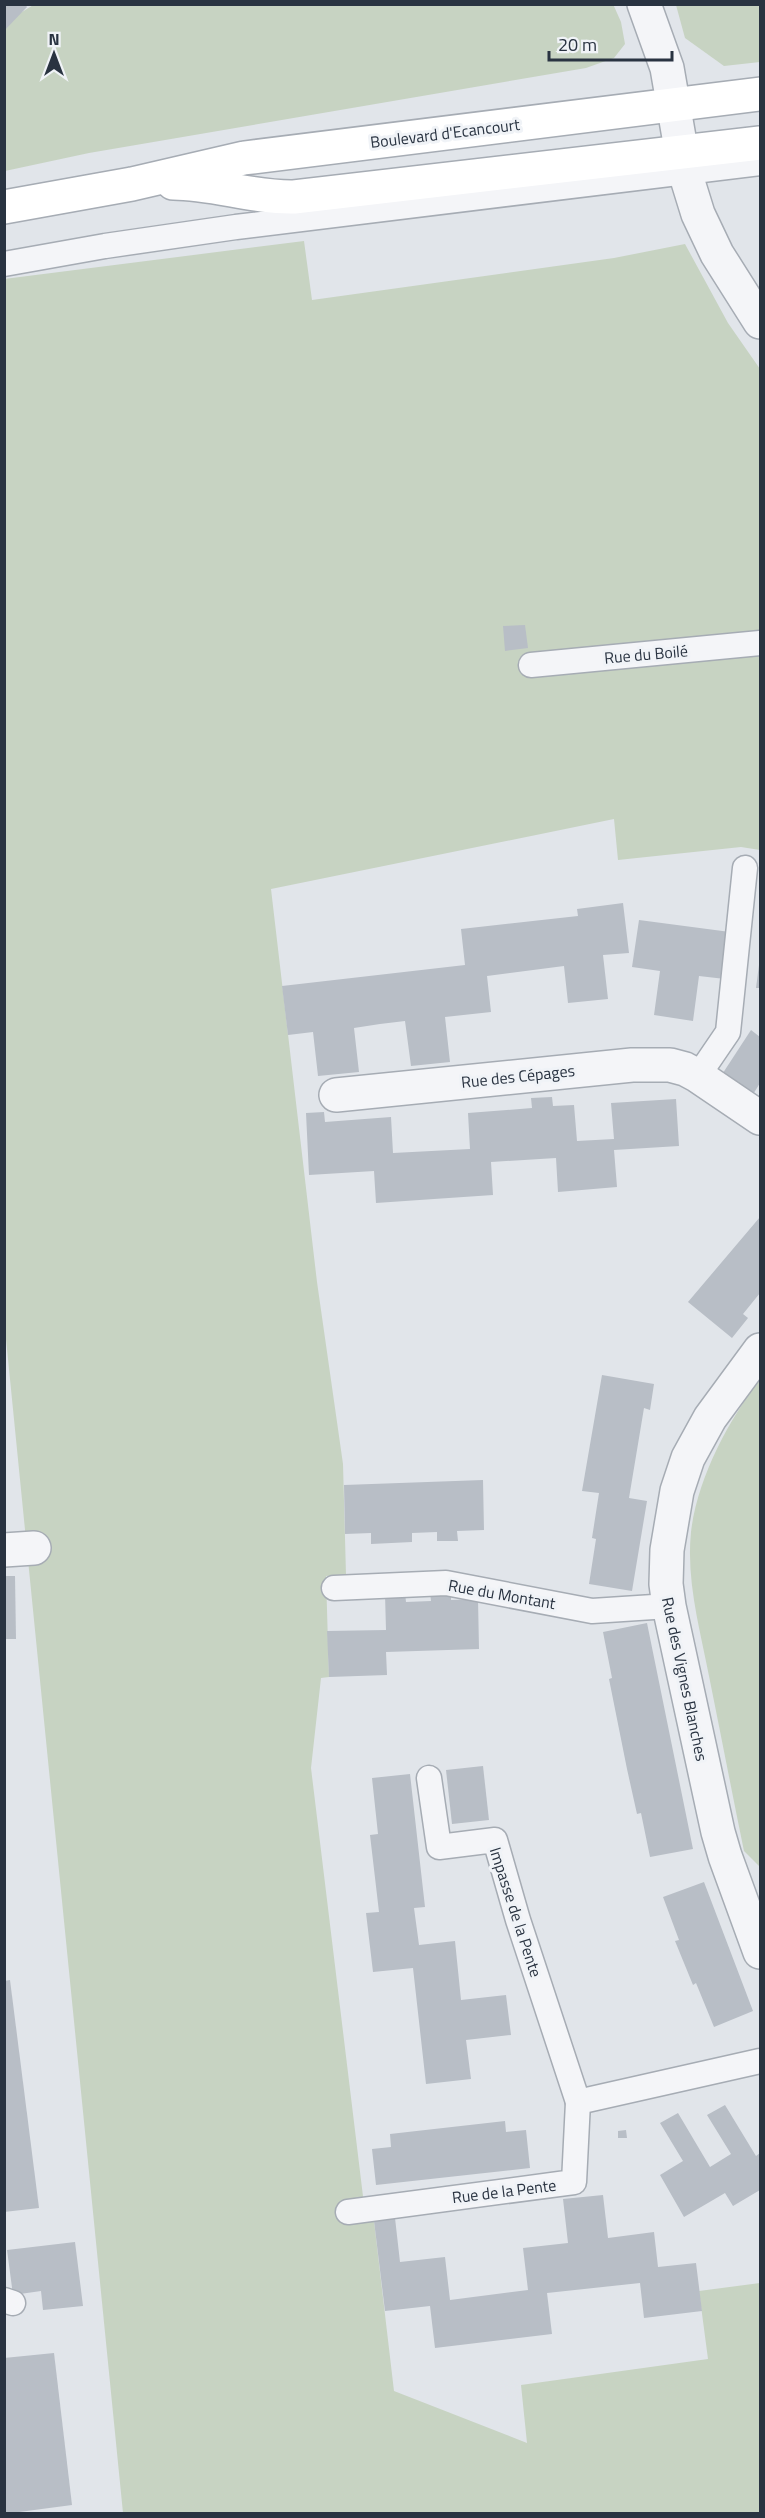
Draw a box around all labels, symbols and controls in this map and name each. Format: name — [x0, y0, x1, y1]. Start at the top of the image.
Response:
north arrow — [24, 24, 84, 84]
scale bar — [549, 24, 672, 62]
text: N — [48, 27, 60, 51]
text: 20 m — [558, 31, 597, 58]
street label: Boulevard d'Ecancourt — [369, 112, 521, 154]
street label: Rue du Boilé — [603, 638, 689, 670]
street label: Rue des Cépages — [460, 1058, 576, 1094]
street label: Rue du Montant — [446, 1573, 558, 1615]
street label: Rue des Vignes Blanches — [656, 1595, 714, 1763]
street label: Impasse de la Pente — [484, 1844, 548, 1980]
street label: Rue de la Pente — [450, 2173, 558, 2209]

